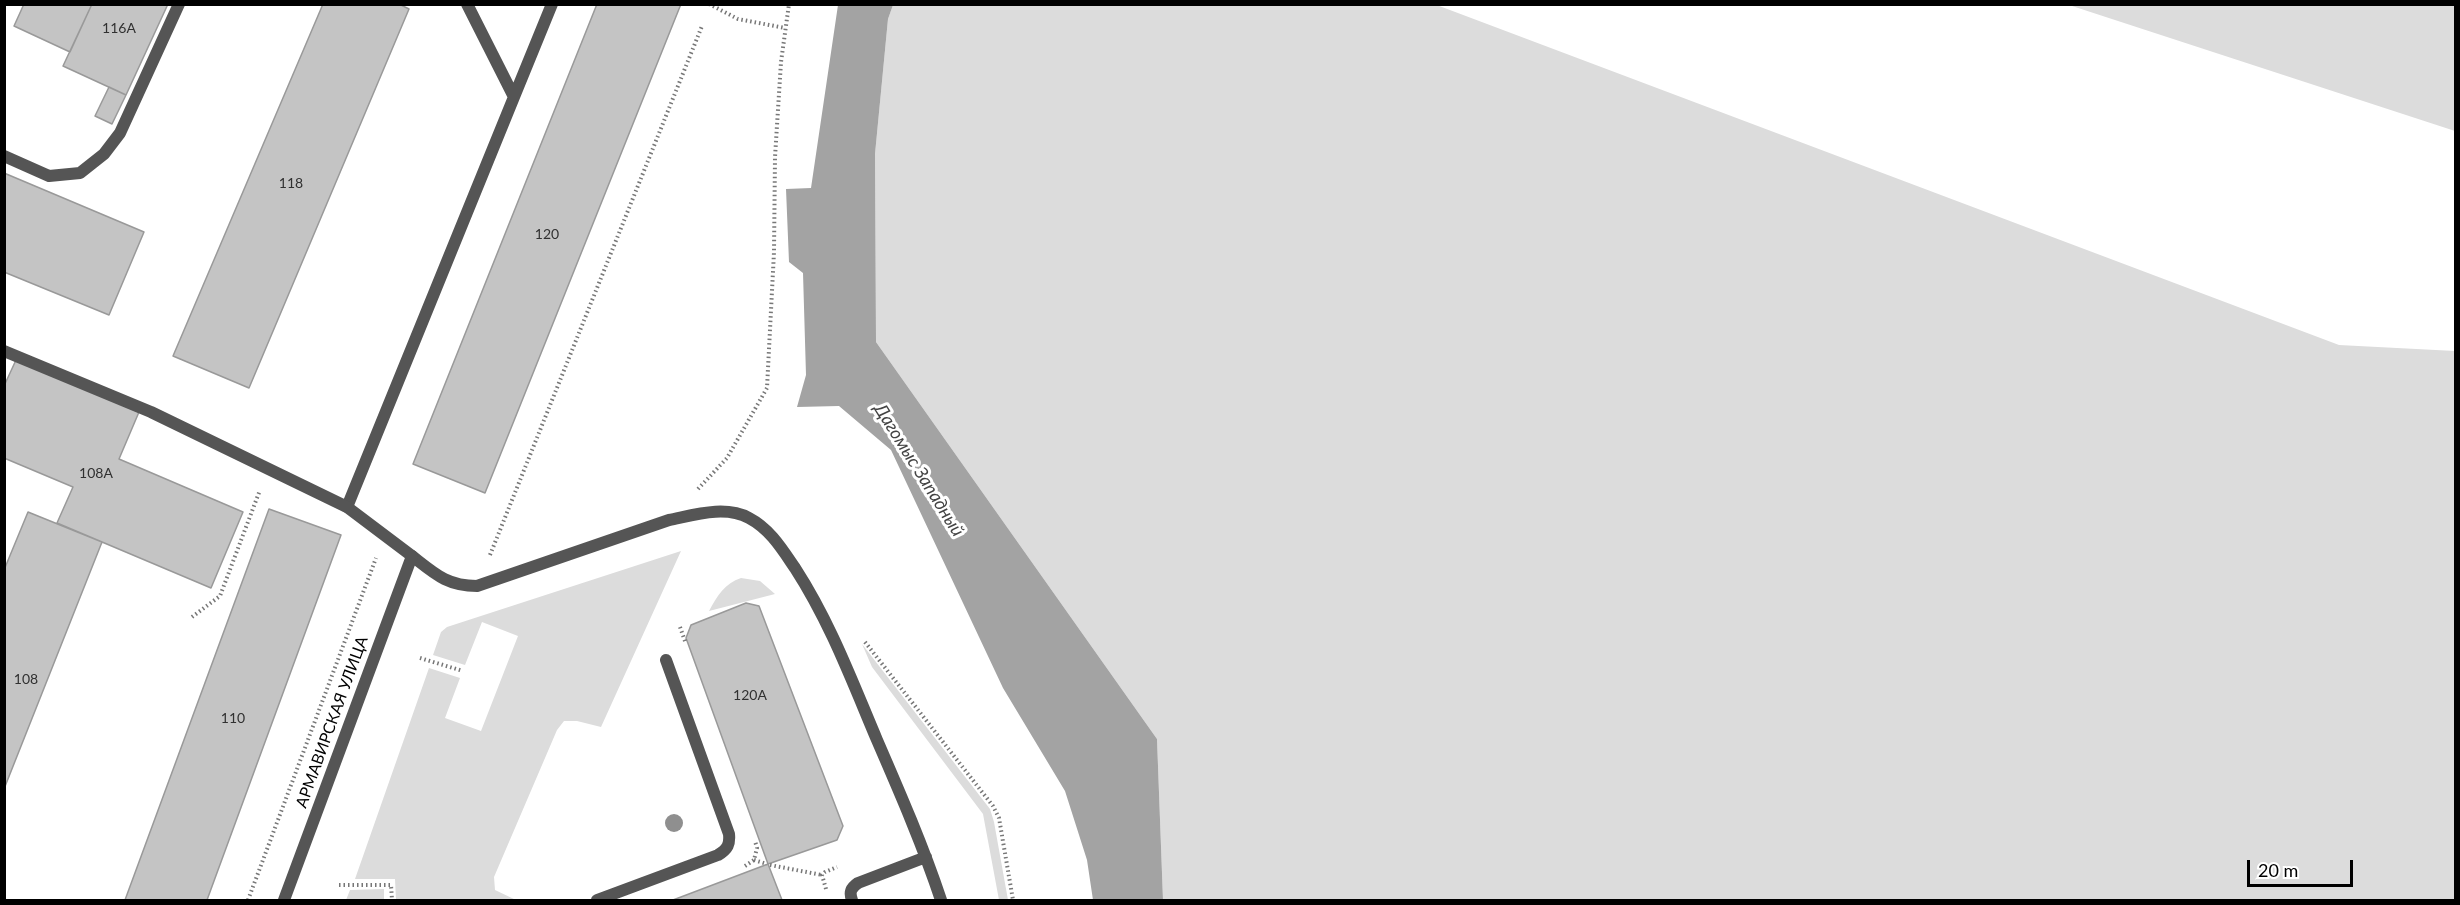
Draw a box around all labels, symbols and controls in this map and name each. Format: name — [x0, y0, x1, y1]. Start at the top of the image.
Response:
house number: 116А — [102, 20, 136, 36]
house number: 118 — [279, 175, 303, 191]
house number: 120 — [535, 226, 559, 242]
water label: Дагомыс Западный — [869, 400, 969, 540]
house number: 108А — [79, 465, 113, 481]
street label: АРМАВИРСКАЯ УЛИЦА — [292, 633, 372, 811]
house number: 108 — [14, 671, 38, 687]
house number: 120А — [733, 687, 767, 703]
house number: 110 — [221, 710, 245, 726]
scale bar — [2250, 848, 2356, 886]
text: 20 m — [2258, 859, 2298, 881]

